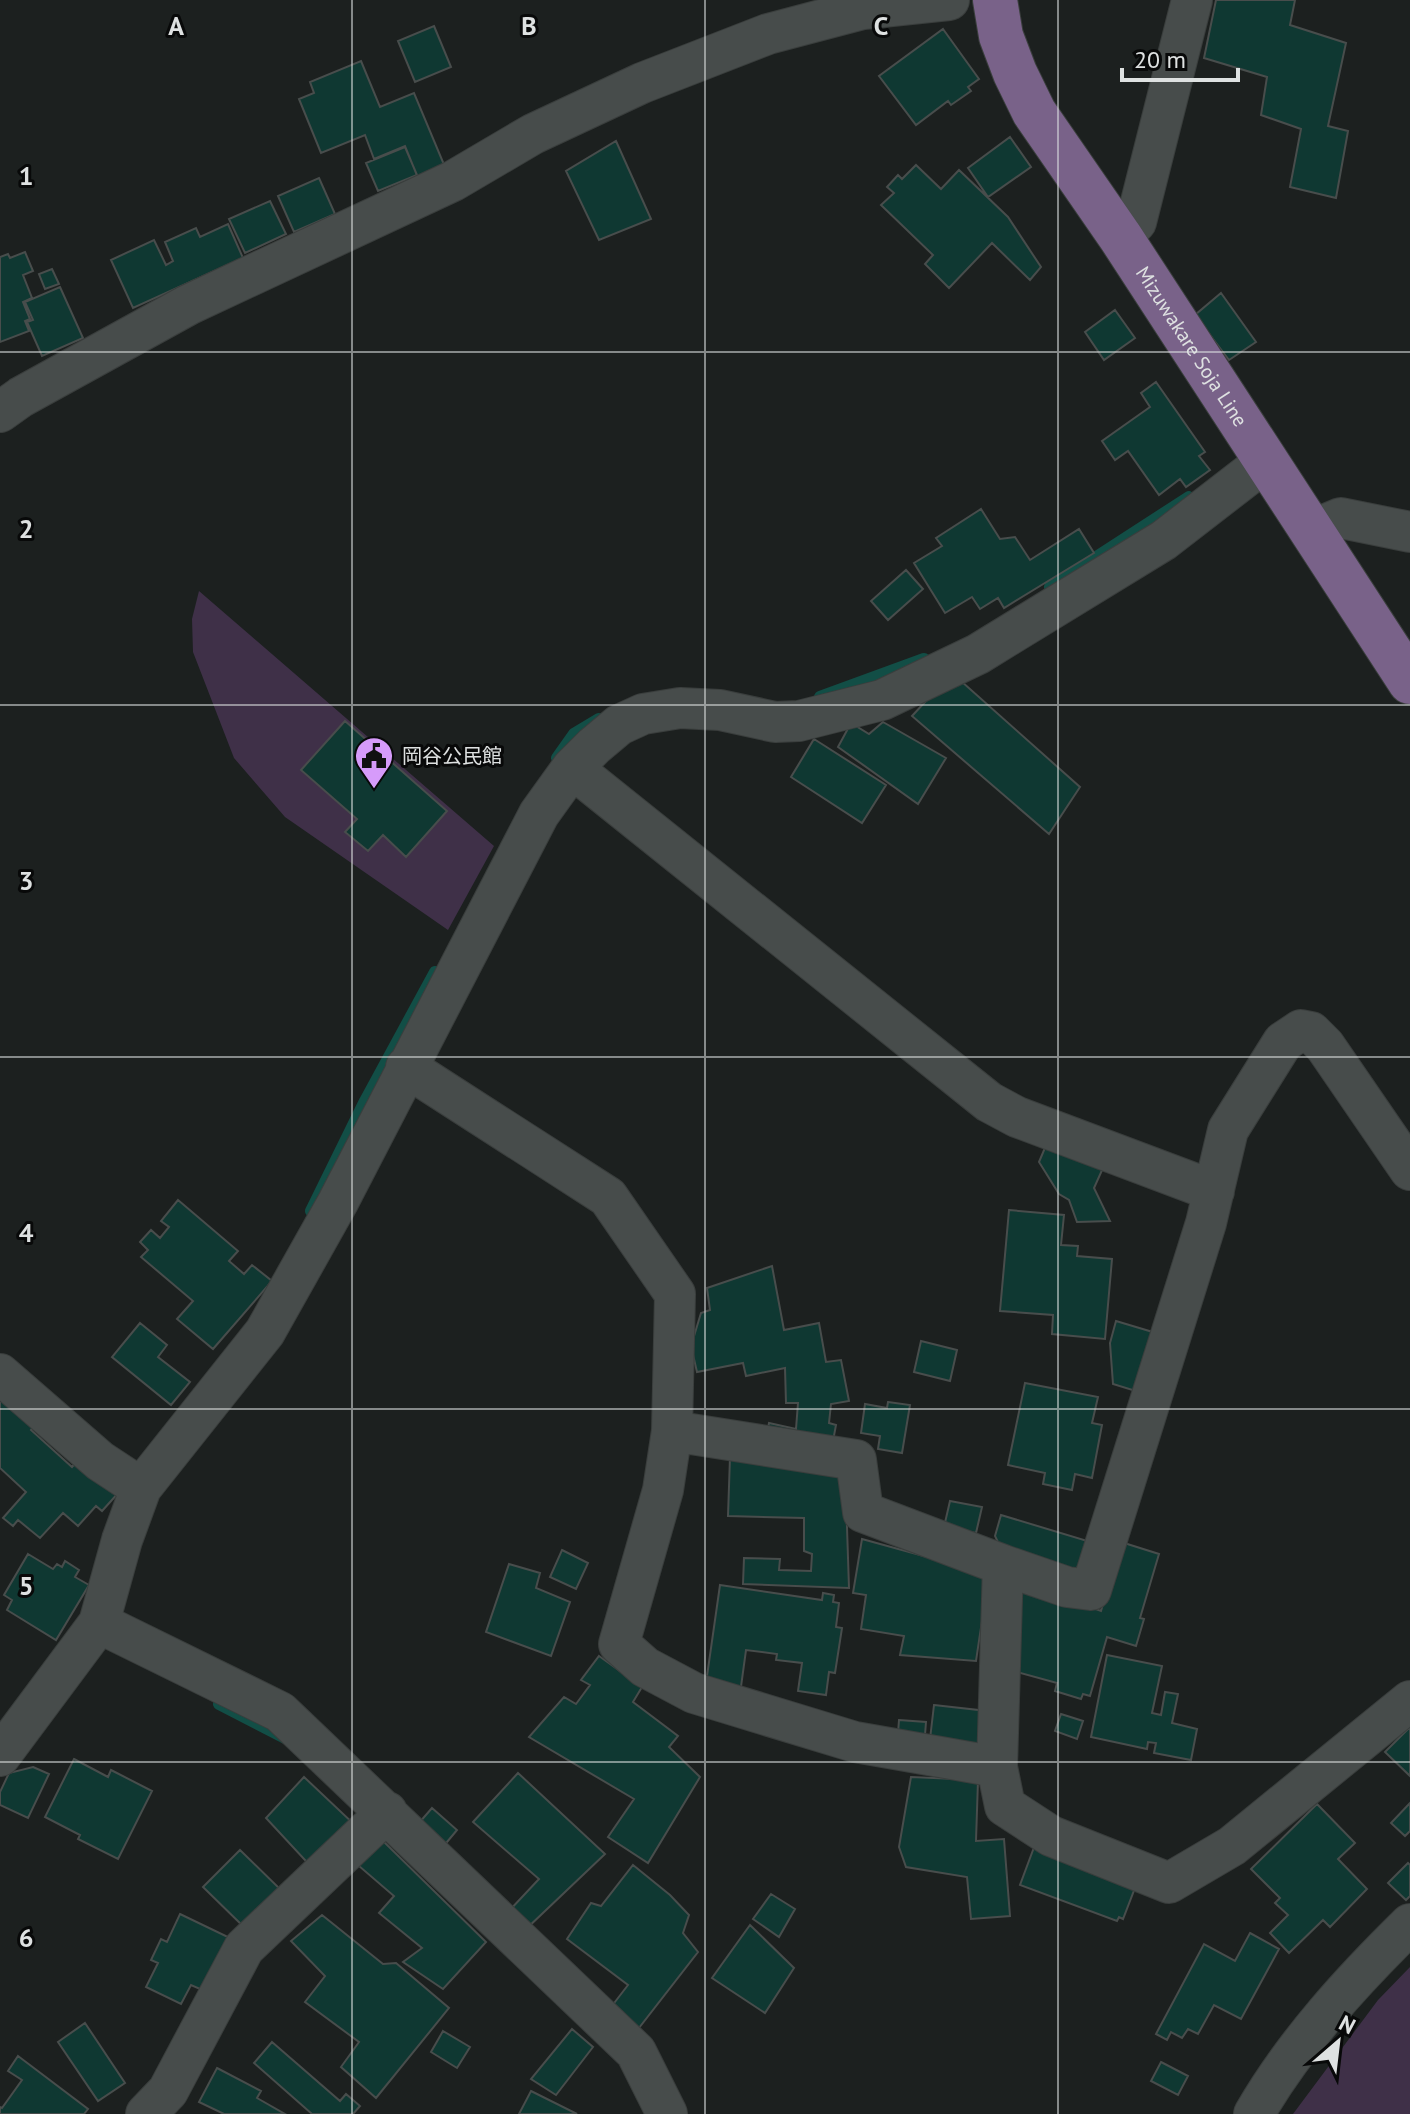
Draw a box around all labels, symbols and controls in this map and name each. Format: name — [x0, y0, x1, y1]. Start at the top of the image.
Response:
text: A — [168, 9, 184, 42]
text: B — [521, 9, 537, 42]
text: C — [874, 9, 888, 42]
scale bar — [1122, 32, 1238, 82]
text: 20 m — [1134, 44, 1186, 75]
text: 1 — [19, 159, 33, 192]
street label: Mizuwakare Soja Line — [1130, 261, 1253, 432]
text: 2 — [19, 512, 33, 545]
public building icon: 岡谷公民館 — [353, 735, 395, 790]
place label: 岡谷公民館 — [402, 743, 502, 769]
text: 3 — [19, 864, 33, 897]
text: 4 — [19, 1216, 34, 1249]
text: 5 — [19, 1569, 33, 1602]
text: 6 — [19, 1921, 33, 1954]
north arrow — [1298, 2002, 1378, 2082]
text: N — [1334, 2009, 1360, 2040]

